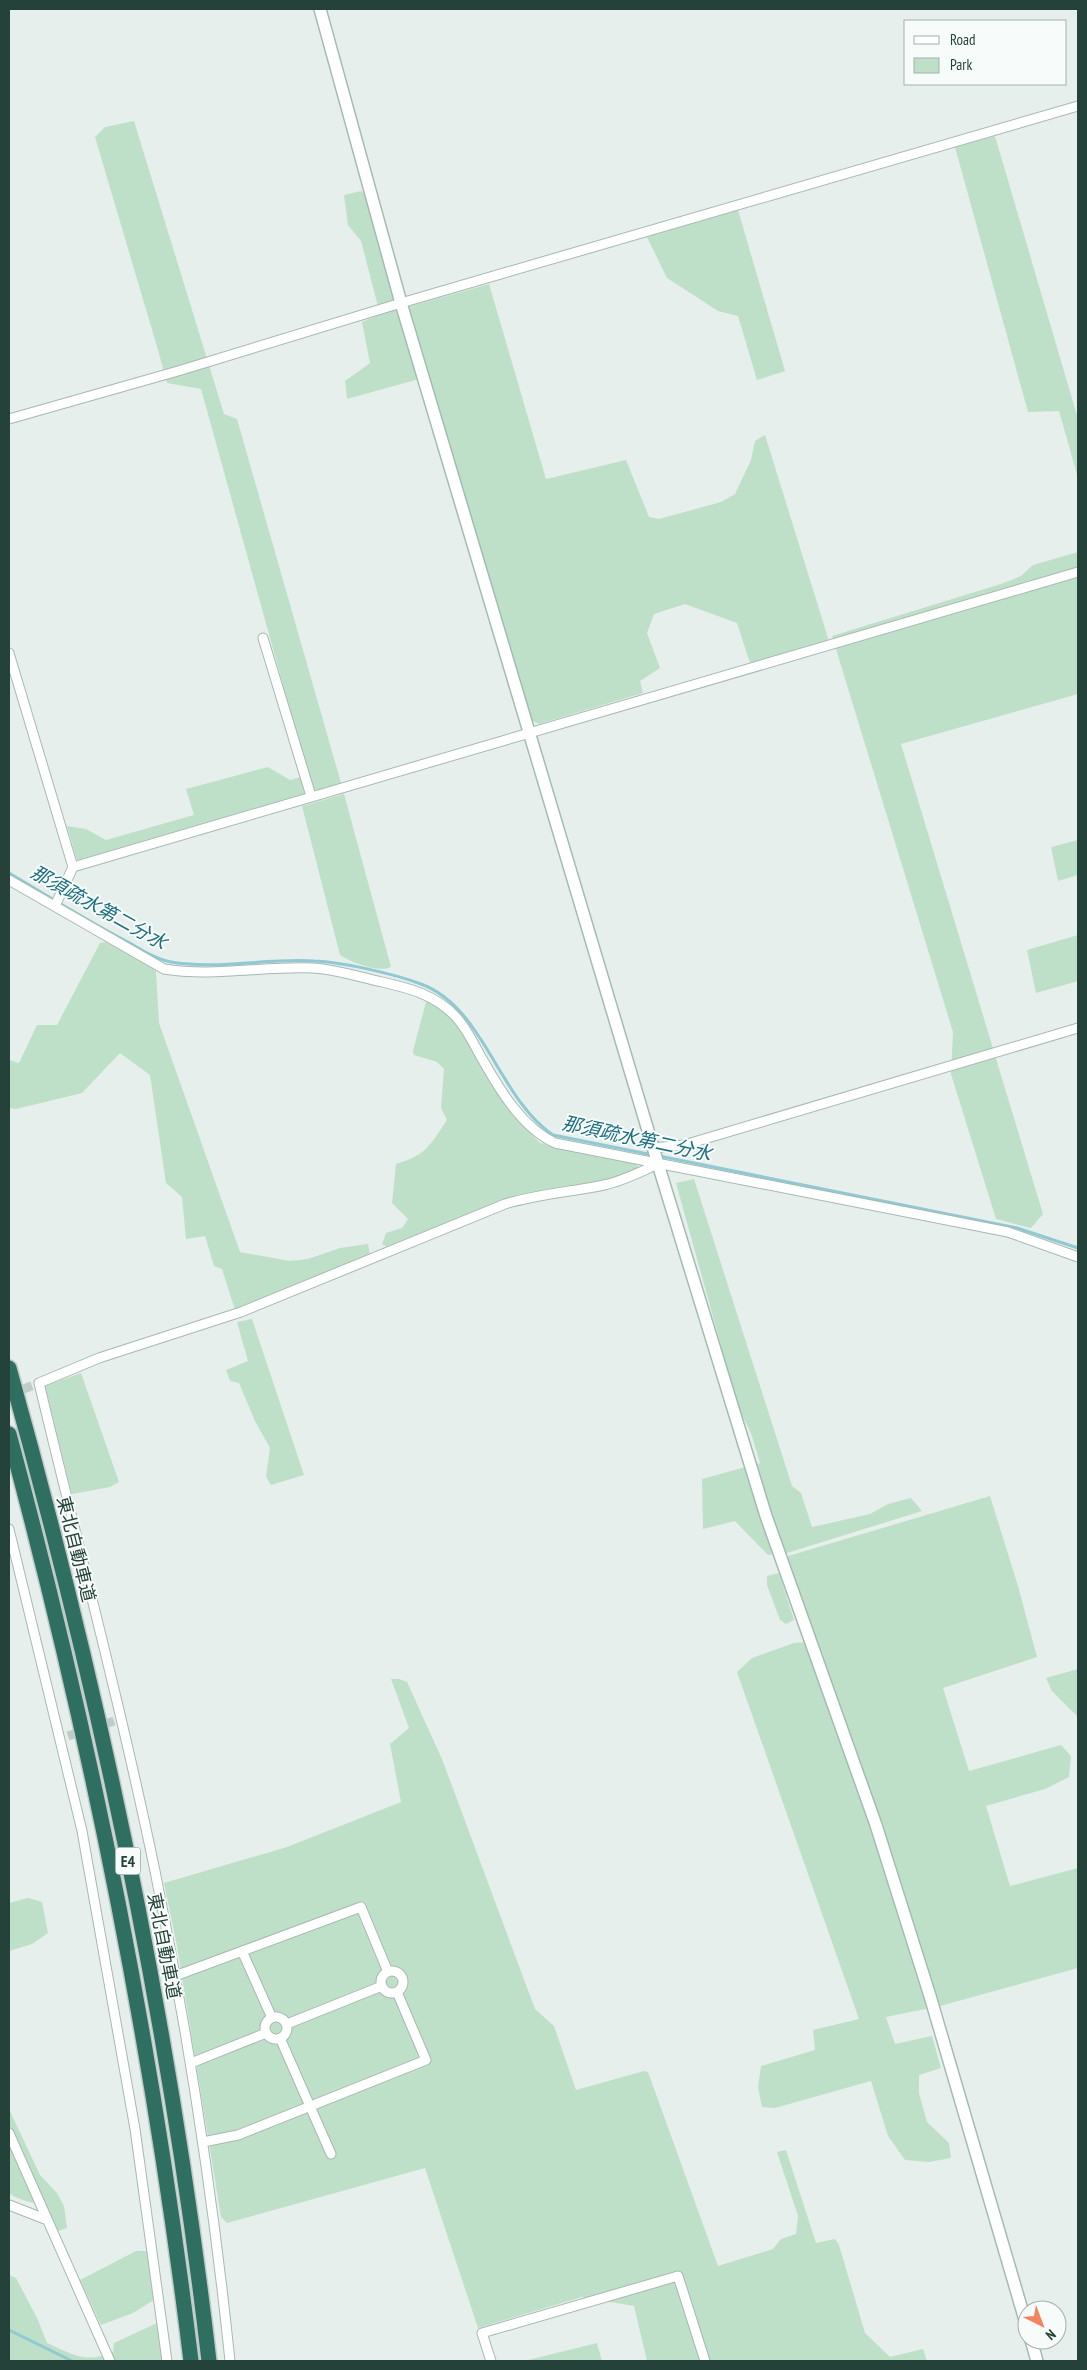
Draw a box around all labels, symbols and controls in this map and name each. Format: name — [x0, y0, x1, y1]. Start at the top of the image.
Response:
legend — [904, 20, 1067, 85]
text: Road — [950, 30, 976, 49]
text: Park — [950, 55, 972, 74]
water label: 那須疏水第二分水 — [27, 860, 173, 955]
water label: 那須疏水第二分水 — [560, 1110, 716, 1166]
street label: 東北自動車道 — [52, 1494, 101, 1604]
road number: E4 — [116, 1848, 140, 1874]
street label: 東北自動車道 — [143, 1891, 186, 2001]
north arrow — [1017, 2300, 1067, 2350]
text: N — [1042, 2325, 1060, 2344]

